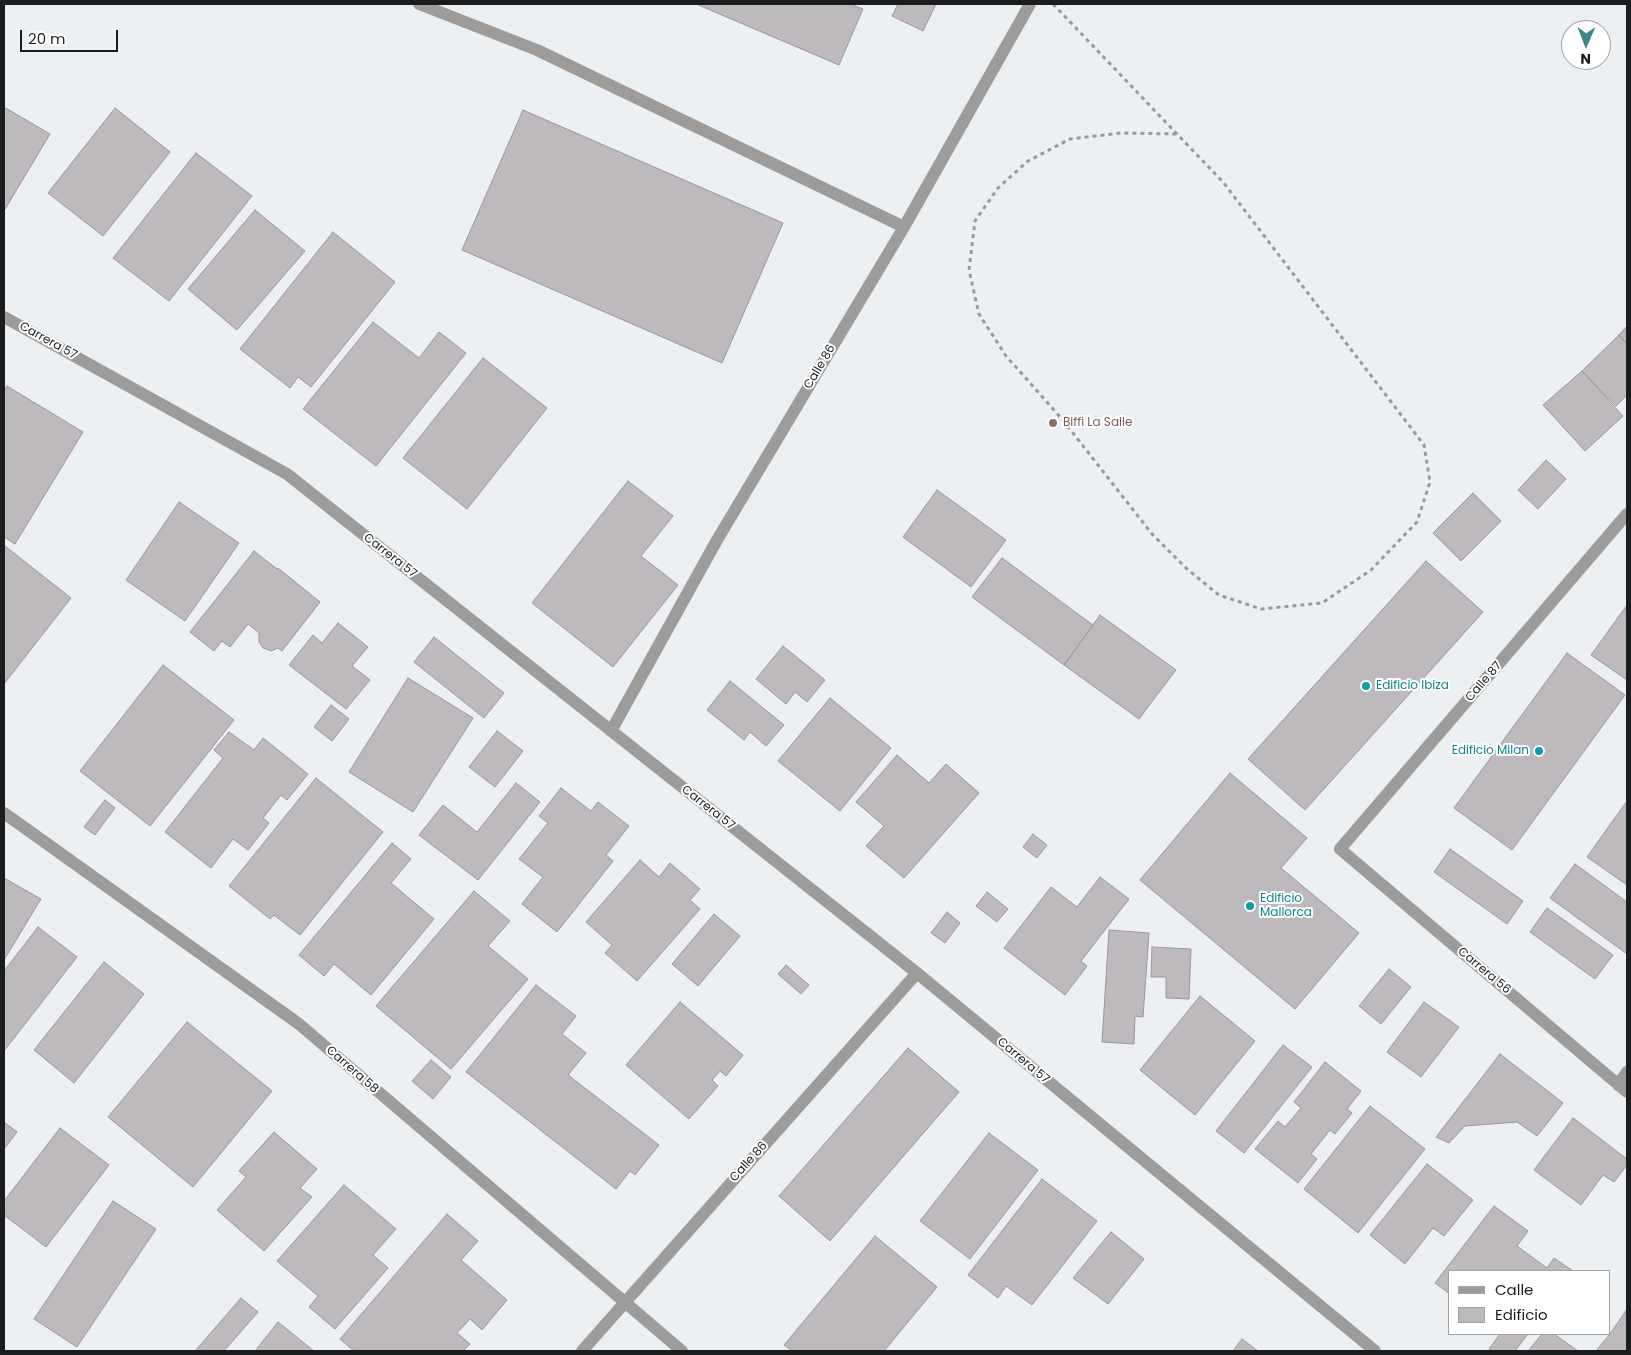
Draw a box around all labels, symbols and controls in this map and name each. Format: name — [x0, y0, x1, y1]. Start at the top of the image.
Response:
scale bar — [22, 20, 120, 52]
north arrow — [1561, 20, 1611, 70]
text: 20 m — [28, 28, 66, 49]
text: N — [1580, 49, 1591, 69]
street label: Carrera 57 — [17, 319, 79, 363]
street label: Calle 86 — [801, 342, 839, 392]
place label: Biffi La Salle — [1063, 416, 1132, 430]
marker: Biffi La Salle — [1047, 417, 1059, 429]
street label: Carrera 57 — [360, 531, 420, 581]
street label: Calle 87 — [1463, 659, 1505, 705]
place label: Edificio Ibiza — [1376, 679, 1449, 693]
marker: Edificio Ibiza — [1360, 680, 1372, 692]
place label: Edificio Milan — [1452, 744, 1529, 758]
marker: Edificio Milan — [1533, 745, 1545, 757]
street label: Carrera 57 — [678, 783, 738, 833]
place label: Edificio Mallorca — [1260, 892, 1312, 920]
marker: Edificio Mallorca — [1244, 900, 1256, 912]
street label: Carrera 56 — [1455, 945, 1513, 997]
street label: Carrera 57 — [994, 1035, 1052, 1087]
street label: Carrera 58 — [323, 1043, 381, 1097]
street label: Calle 86 — [727, 1139, 771, 1185]
legend — [1448, 1270, 1611, 1335]
text: Calle — [1495, 1279, 1533, 1300]
text: Edificio — [1495, 1304, 1548, 1325]

